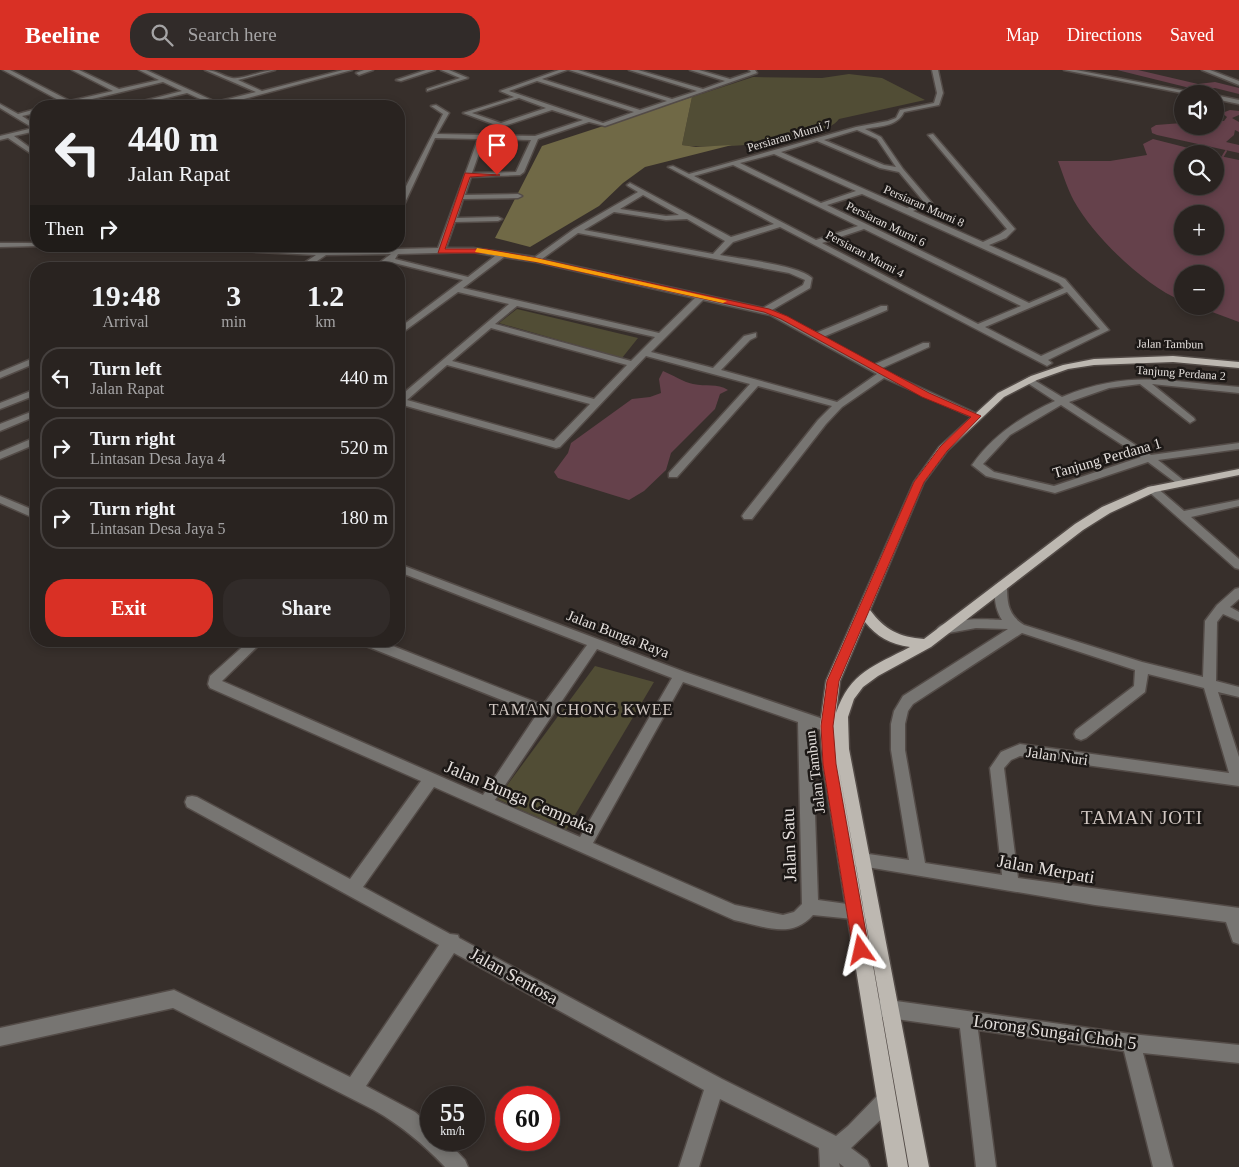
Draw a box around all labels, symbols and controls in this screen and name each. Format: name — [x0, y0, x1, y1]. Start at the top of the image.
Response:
search box — [130, 13, 480, 58]
icon: search — [148, 21, 176, 49]
text: Beeline — [25, 22, 100, 48]
text: Search here — [188, 24, 277, 45]
text: Map — [1006, 25, 1039, 45]
text: Directions — [1067, 25, 1142, 45]
text: Saved — [1170, 25, 1214, 45]
map controls — [1174, 85, 1224, 315]
button: sound — [1174, 85, 1224, 135]
street label: Persiaran Murni 7 — [745, 117, 833, 155]
icon: left — [45, 120, 110, 185]
text: 440 m — [128, 120, 218, 159]
pin — [476, 124, 518, 175]
icon: arrive — [483, 131, 511, 159]
button: search — [1174, 145, 1224, 195]
text: Jalan Rapat — [128, 161, 230, 186]
street label: Persiaran Murni 8 — [882, 182, 966, 230]
street label: Persiaran Murni 6 — [844, 199, 928, 249]
button: + — [1174, 205, 1224, 255]
icon: right — [94, 215, 122, 243]
text: Then — [45, 218, 84, 239]
street label: Persiaran Murni 4 — [823, 227, 907, 281]
button: − — [1174, 265, 1224, 315]
text: 19:48 — [91, 279, 161, 312]
text: 3 — [226, 279, 241, 312]
text: 1.2 — [307, 279, 344, 312]
text: Arrival — [103, 313, 149, 330]
text: min — [221, 313, 246, 330]
text: km — [315, 313, 336, 330]
street label: Jalan Tambun — [1137, 336, 1203, 352]
text: Turn left — [90, 358, 162, 379]
street label: Tanjung Perdana 2 — [1136, 363, 1226, 383]
icon: left — [47, 364, 75, 392]
text: 440 m — [340, 367, 388, 388]
text: Jalan Rapat — [90, 380, 164, 397]
text: Turn right — [90, 428, 175, 449]
icon: right — [47, 434, 75, 462]
street label: Tanjung Perdana 1 — [1051, 435, 1163, 481]
text: 520 m — [340, 437, 388, 458]
text: Lintasan Desa Jaya 4 — [90, 450, 226, 467]
text: Turn right — [90, 498, 175, 519]
icon: right — [47, 504, 75, 532]
text: 180 m — [340, 507, 388, 528]
text: Lintasan Desa Jaya 5 — [90, 520, 226, 537]
button: Exit — [45, 579, 213, 637]
button: Share — [223, 579, 390, 637]
street label: Jalan Bunga Raya — [565, 607, 672, 661]
district label: TAMAN CHONG KWEE — [489, 701, 673, 718]
street label: Jalan Tambun — [802, 729, 828, 814]
street label: Jalan Nuri — [1025, 744, 1089, 768]
street label: Jalan Bunga Cempaka — [442, 756, 598, 838]
district label: TAMAN JOTI — [1081, 807, 1203, 828]
street label: Jalan Satu — [778, 808, 800, 882]
street label: Jalan Merpati — [996, 851, 1096, 887]
position arrow — [834, 923, 886, 975]
street label: Jalan Sentosa — [467, 944, 561, 1008]
street label: Lorong Sungai Choh 5 — [972, 1011, 1138, 1053]
speed limit sign: 60 — [495, 1086, 560, 1151]
text: 55 — [440, 1099, 465, 1126]
text: km/h — [440, 1124, 465, 1138]

